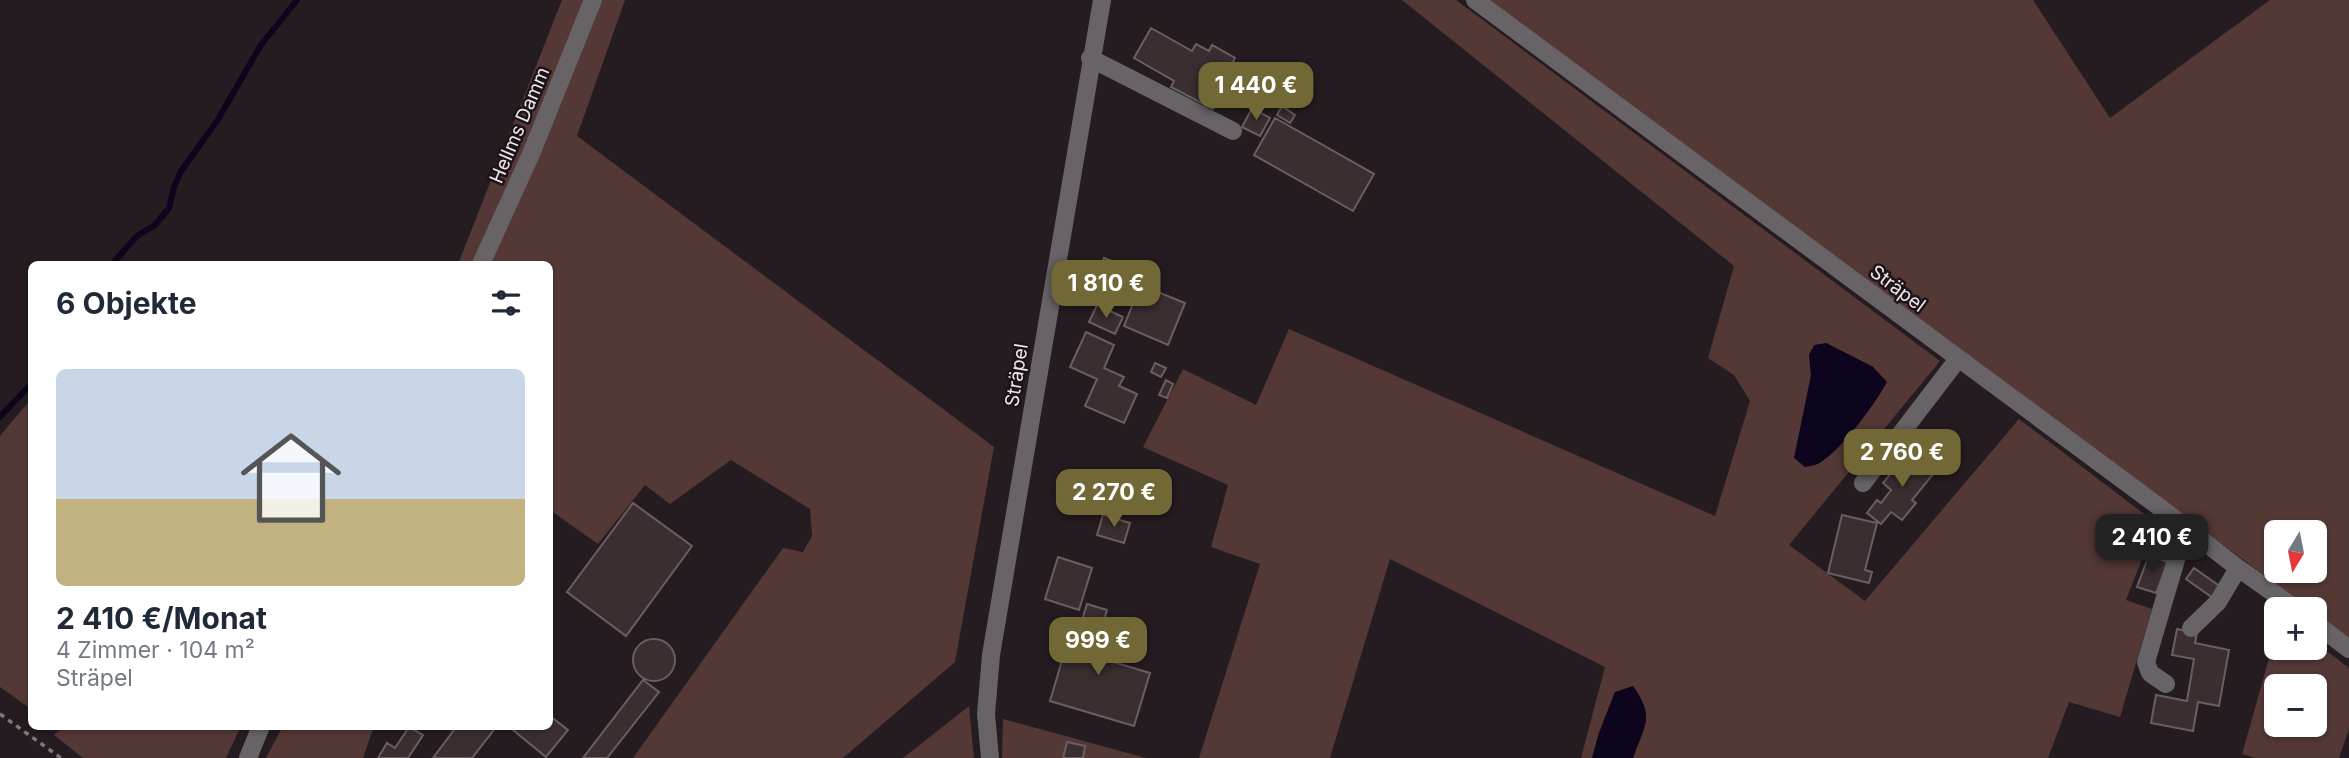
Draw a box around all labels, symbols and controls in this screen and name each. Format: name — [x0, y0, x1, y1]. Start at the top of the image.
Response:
pin: 1 440 € — [1191, 62, 1321, 122]
street label: Hellms Damm — [485, 64, 554, 187]
text: 1 440 € — [1214, 71, 1298, 99]
pin: 1 810 € — [1041, 260, 1171, 320]
street label: Sträpel — [1865, 260, 1930, 317]
text: 1 810 € — [1068, 269, 1144, 297]
icon: filters — [487, 284, 525, 322]
text: 6 Objekte — [56, 285, 197, 321]
street label: Sträpel — [1000, 342, 1033, 408]
icon: home — [228, 415, 354, 541]
pin: 2 760 € — [1837, 430, 1967, 489]
text: 2 760 € — [1860, 438, 1944, 466]
pin: 2 270 € — [1049, 470, 1179, 529]
text: 2 270 € — [1072, 478, 1156, 506]
pin: 2 410 € — [2087, 514, 2217, 574]
north arrow — [2264, 520, 2328, 583]
map controls — [2264, 520, 2327, 737]
text: 2 410 € — [2111, 523, 2193, 551]
button: + — [2264, 597, 2327, 660]
text: 2 410 €/Monat — [56, 600, 267, 636]
pin: 999 € — [1049, 618, 1147, 677]
text: 999 € — [1065, 626, 1131, 654]
text: 4 Zimmer · 104 m² — [56, 636, 255, 664]
text: Sträpel — [56, 664, 133, 692]
button: − — [2264, 674, 2327, 737]

